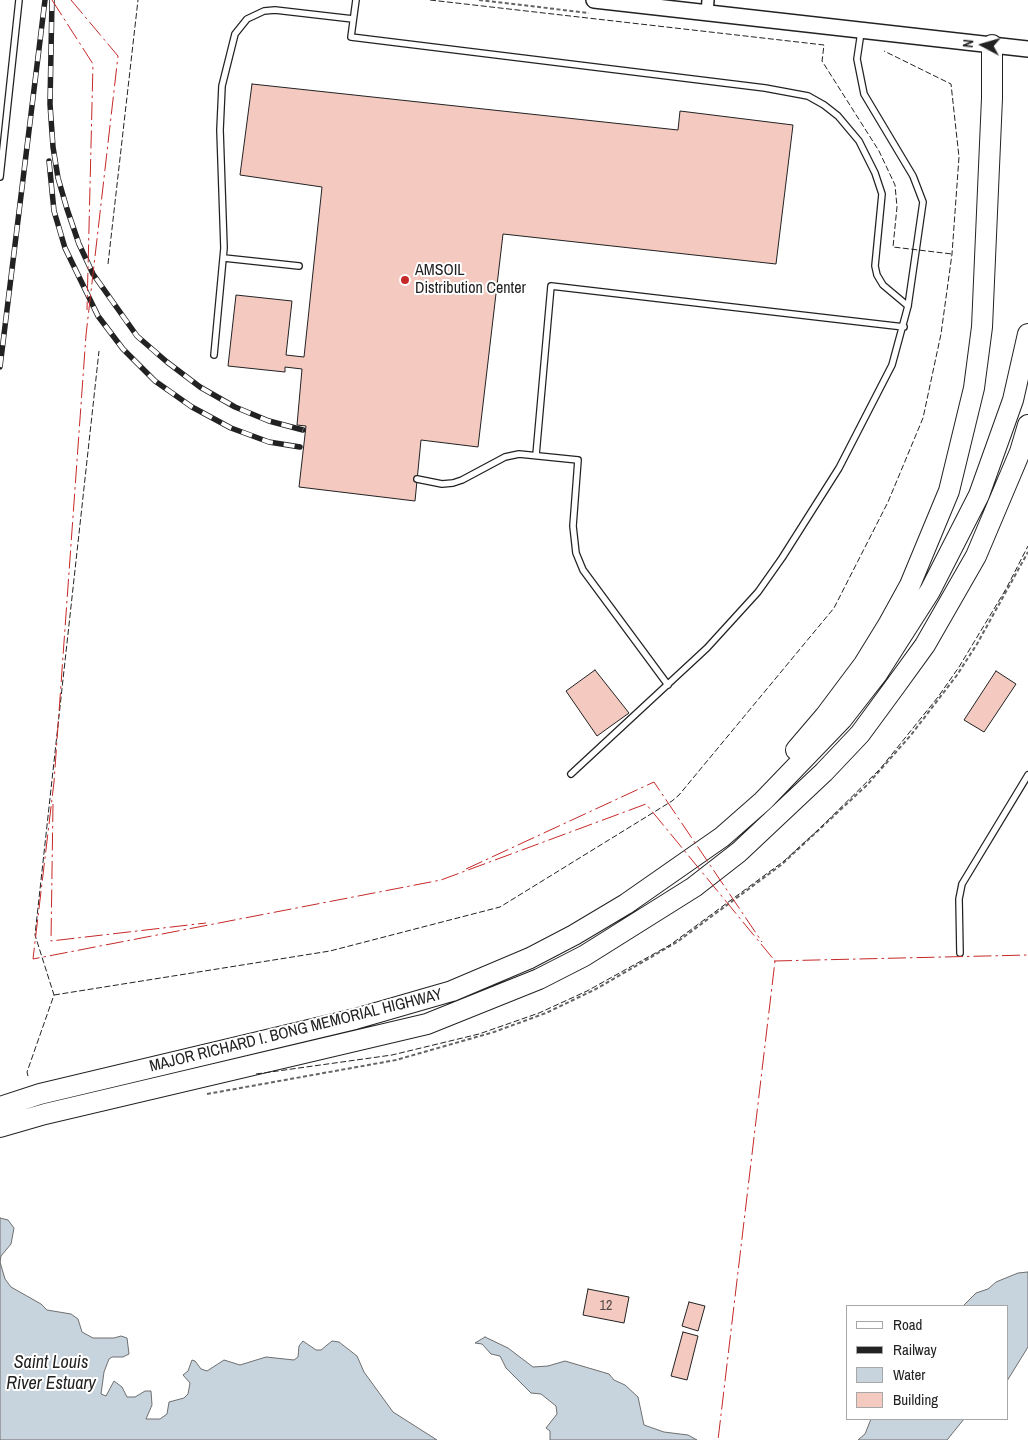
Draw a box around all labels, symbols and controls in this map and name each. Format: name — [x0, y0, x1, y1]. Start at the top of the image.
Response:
north arrow — [958, 20, 1008, 70]
text: N — [959, 38, 977, 49]
place label: AMSOIL Distribution Center — [415, 261, 526, 299]
marker: AMSOIL Distribution Center — [399, 274, 411, 286]
street label: MAJOR RICHARD I. BONG MEMORIAL HIGHWAY — [148, 985, 444, 1077]
house number: 12 — [600, 1298, 612, 1314]
legend — [846, 1305, 1008, 1420]
text: Road — [893, 1314, 922, 1335]
text: Railway — [893, 1339, 937, 1360]
water label: Saint Louis River Estuary — [6, 1352, 96, 1395]
text: Water — [893, 1364, 925, 1385]
text: Building — [893, 1389, 938, 1410]

